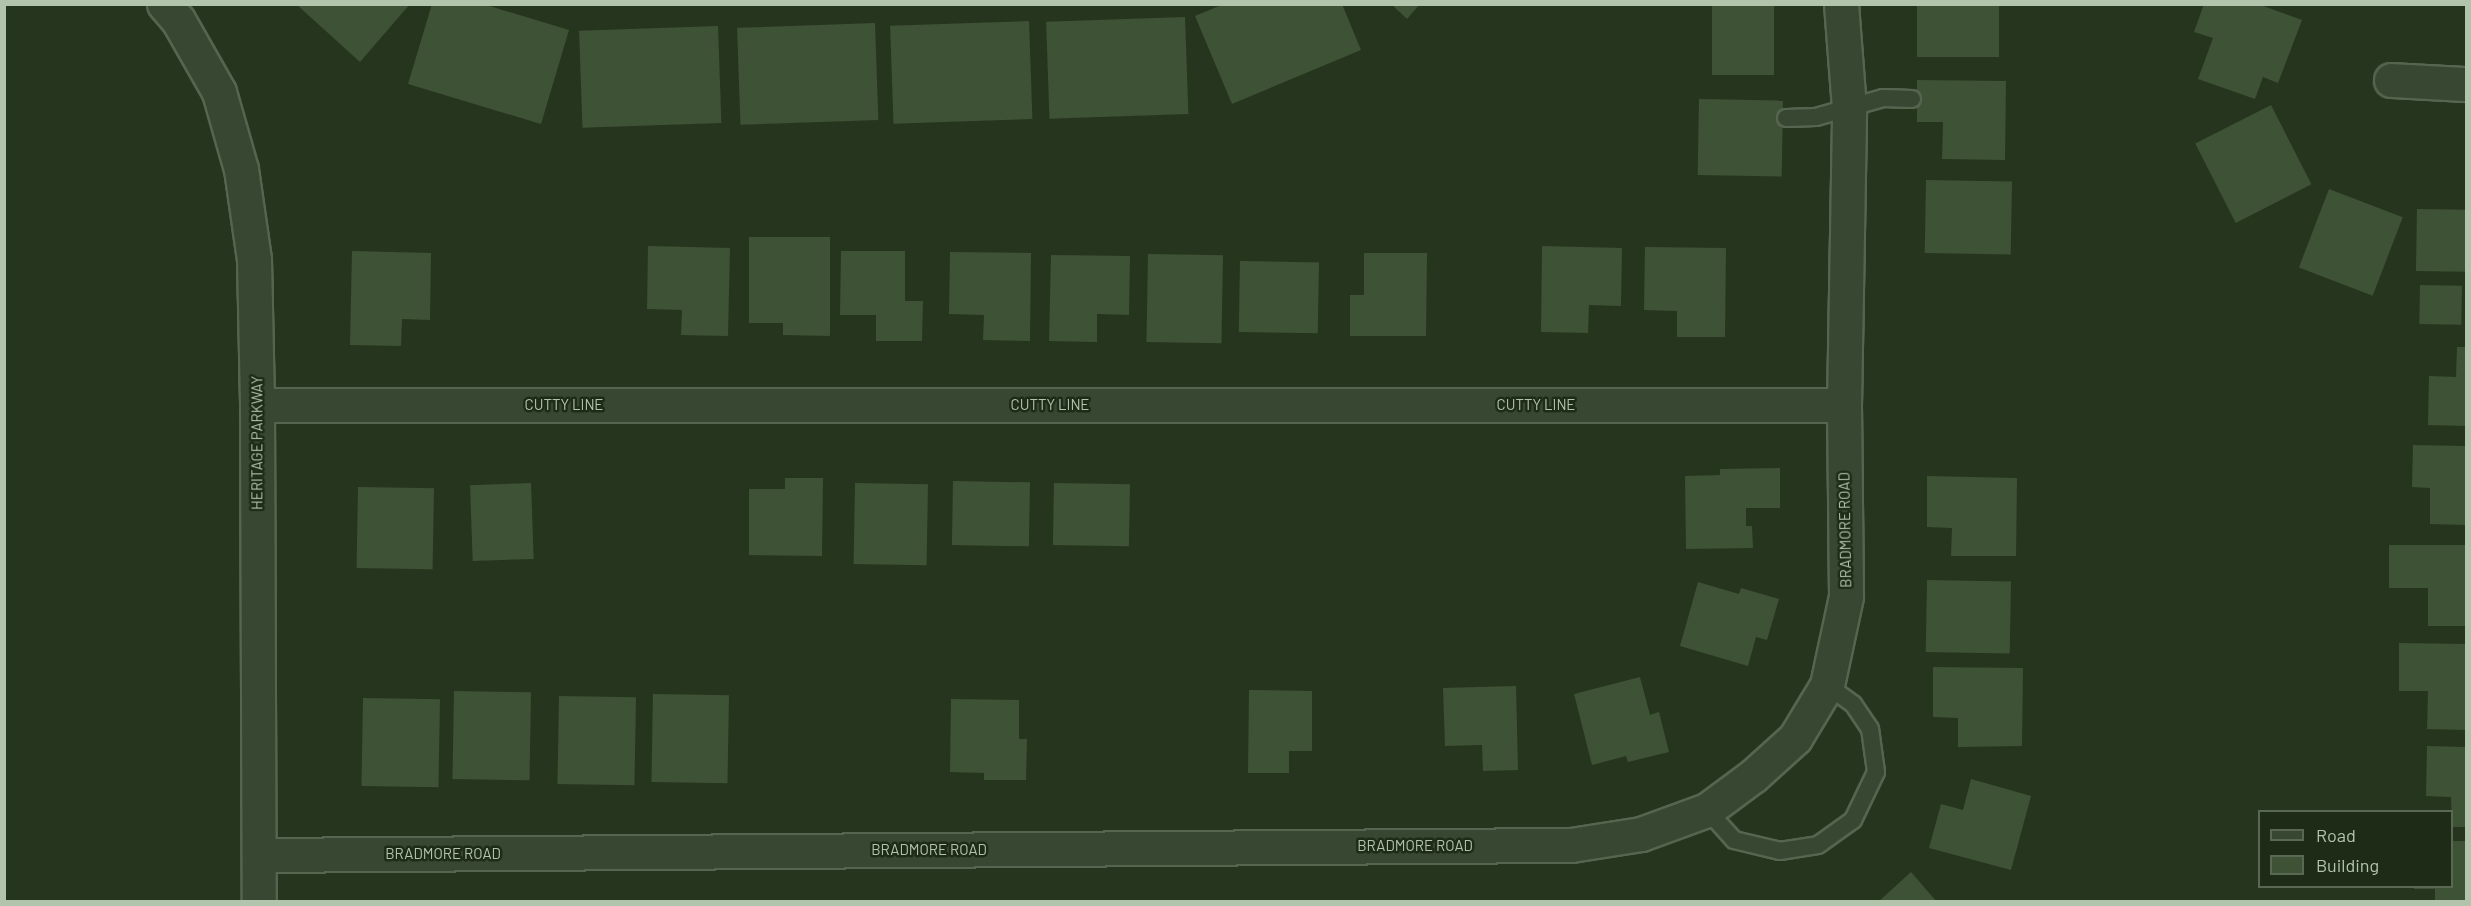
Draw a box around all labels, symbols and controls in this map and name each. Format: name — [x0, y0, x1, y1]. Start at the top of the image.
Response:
street label: HERITAGE PARKWAY — [248, 376, 266, 510]
street label: CUTTY LINE — [525, 396, 603, 414]
street label: CUTTY LINE — [1011, 396, 1089, 414]
street label: CUTTY LINE — [1497, 396, 1575, 414]
street label: BRADMORE ROAD — [1835, 472, 1855, 588]
legend — [2258, 810, 2453, 888]
text: Road — [2316, 824, 2356, 846]
street label: BRADMORE ROAD — [1357, 837, 1473, 855]
street label: BRADMORE ROAD — [871, 841, 987, 859]
street label: BRADMORE ROAD — [385, 845, 501, 863]
text: Building — [2316, 854, 2379, 876]

